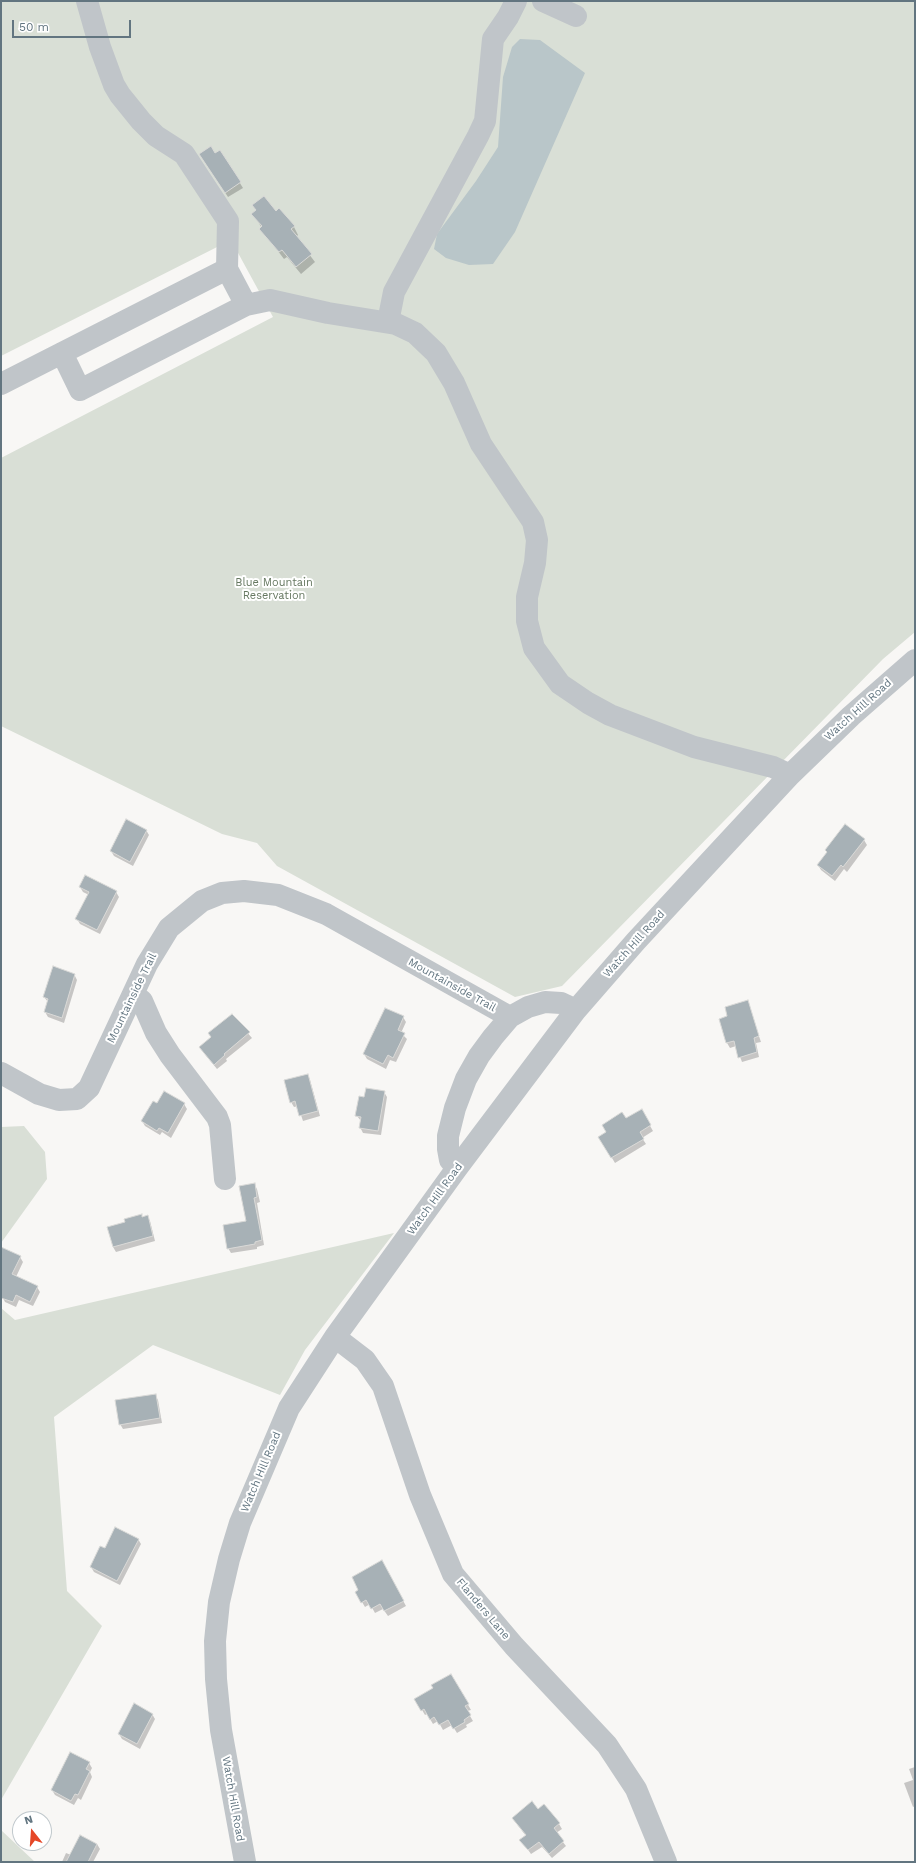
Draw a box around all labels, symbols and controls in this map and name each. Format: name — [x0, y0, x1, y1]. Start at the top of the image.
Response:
scale bar — [14, 12, 133, 38]
text: 50 m — [19, 20, 49, 34]
park label: Blue Mountain Reservation — [235, 576, 313, 602]
street label: Watch Hill Road — [822, 676, 894, 744]
street label: Watch Hill Road — [600, 908, 668, 980]
street label: Mountainside Trail — [104, 951, 160, 1045]
street label: Mountainside Trail — [406, 955, 498, 1015]
street label: Watch Hill Road — [404, 1160, 466, 1238]
street label: Watch Hill Road — [238, 1430, 284, 1514]
street label: Flanders Lane — [453, 1576, 513, 1642]
street label: Watch Hill Road — [219, 1756, 247, 1842]
north arrow — [12, 1811, 52, 1851]
text: N — [23, 1813, 34, 1827]

